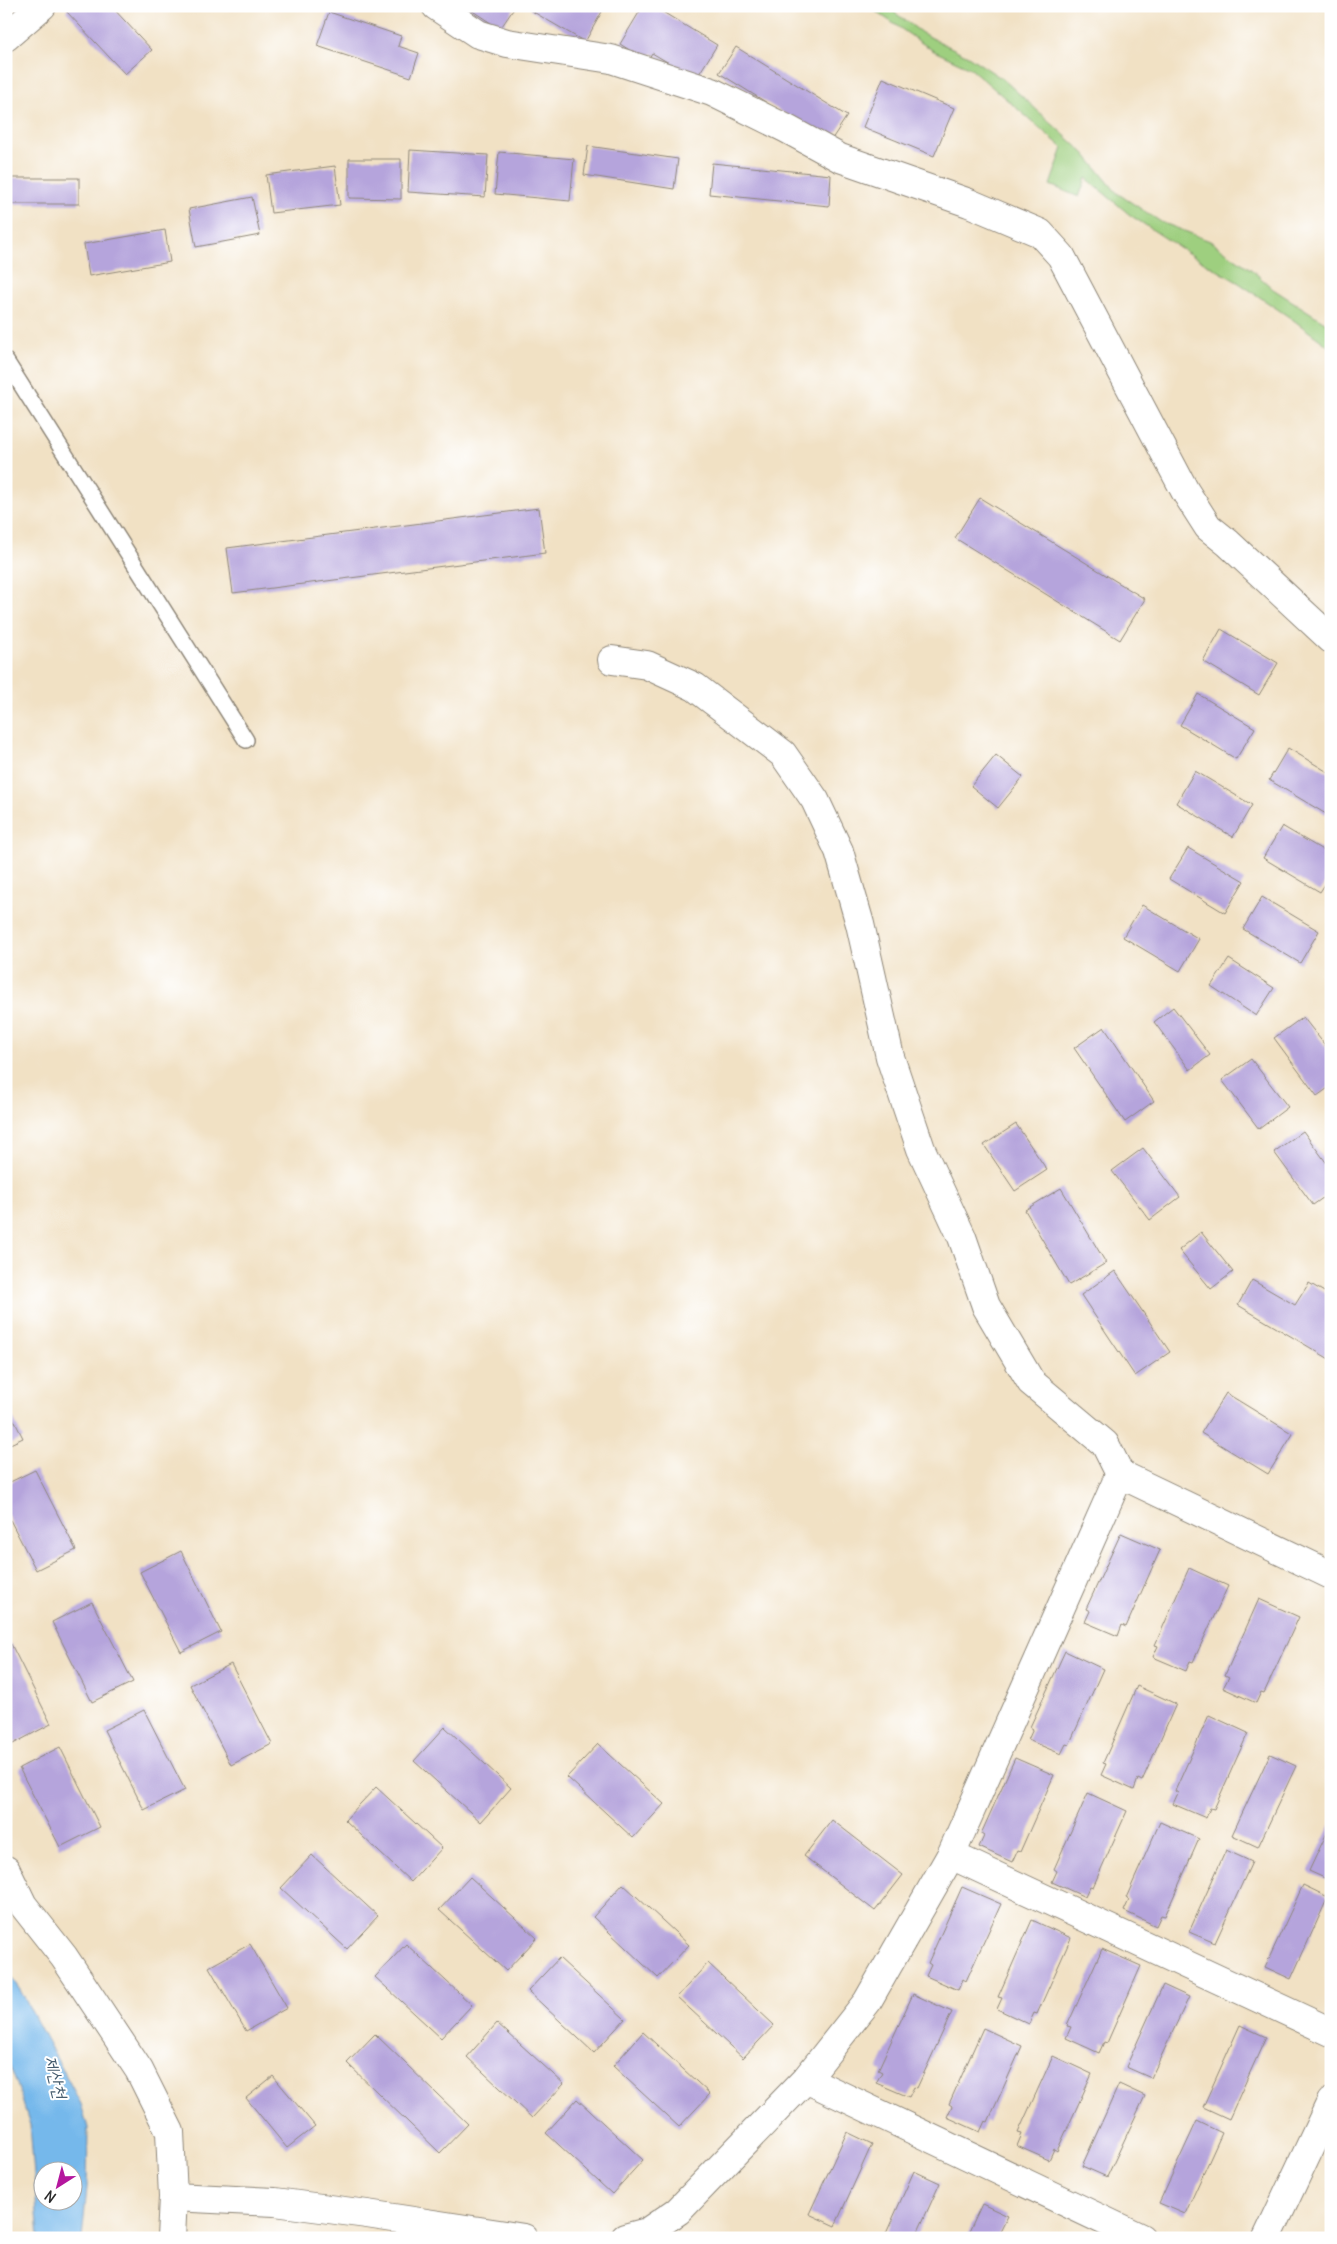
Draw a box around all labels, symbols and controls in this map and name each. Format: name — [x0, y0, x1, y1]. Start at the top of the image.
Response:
water label: 제산천 — [40, 2053, 73, 2102]
north arrow — [32, 2162, 82, 2212]
text: N — [41, 2186, 60, 2207]

